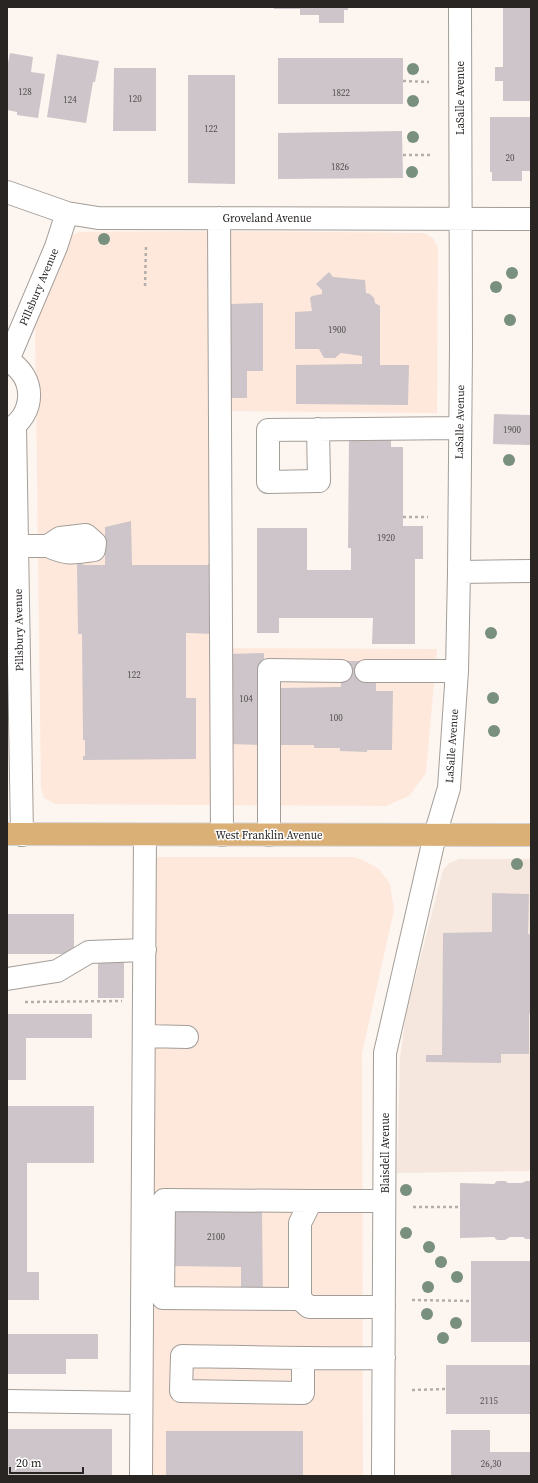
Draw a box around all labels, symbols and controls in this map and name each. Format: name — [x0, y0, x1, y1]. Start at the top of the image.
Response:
street label: LaSalle Avenue — [453, 60, 468, 135]
house number: 128 — [18, 86, 32, 98]
house number: 1822 — [332, 87, 350, 99]
house number: 120 — [128, 93, 142, 105]
house number: 124 — [63, 94, 77, 106]
house number: 122 — [204, 123, 218, 135]
house number: 20 — [505, 152, 515, 164]
house number: 1826 — [331, 161, 349, 173]
street label: Groveland Avenue — [222, 211, 312, 226]
street label: Pillsbury Avenue — [16, 246, 62, 328]
house number: 1900 — [328, 324, 346, 336]
street label: LaSalle Avenue — [452, 384, 468, 459]
house number: 1900 — [503, 424, 521, 436]
house number: 1920 — [377, 532, 395, 544]
street label: Pillsbury Avenue — [11, 588, 27, 672]
house number: 122 — [127, 669, 141, 681]
house number: 104 — [239, 693, 253, 705]
street label: LaSalle Avenue — [442, 708, 462, 784]
house number: 100 — [329, 712, 343, 724]
street label: West Franklin Avenue — [215, 828, 323, 843]
street label: Blaisdell Avenue — [378, 1112, 393, 1193]
house number: 2100 — [207, 1231, 225, 1243]
house number: 2115 — [480, 1395, 498, 1407]
scale bar — [10, 1449, 83, 1475]
text: 20 m — [16, 1455, 42, 1471]
house number: 26,30 — [481, 1458, 502, 1470]

